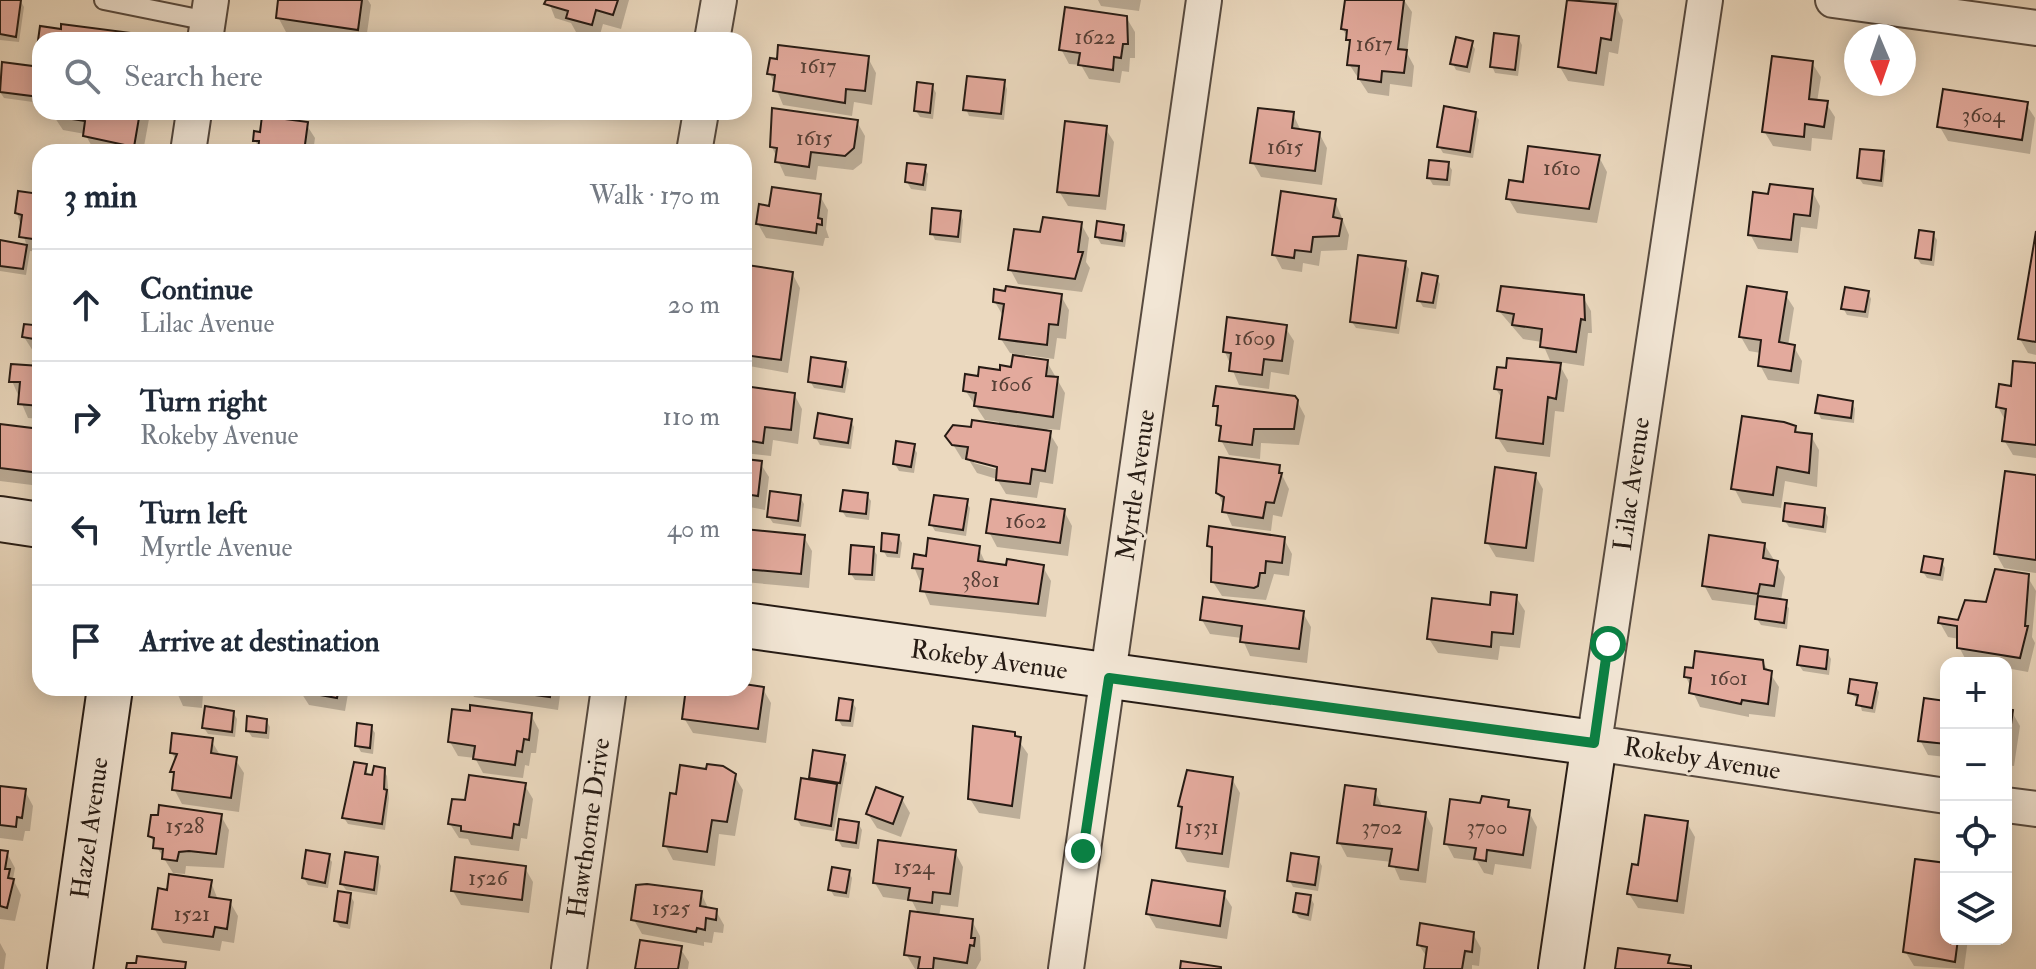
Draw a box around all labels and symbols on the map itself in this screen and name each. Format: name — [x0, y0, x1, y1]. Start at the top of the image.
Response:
house number: 1622 — [1074, 23, 1116, 51]
north arrow — [1844, 24, 1916, 96]
house number: 1617 — [1356, 30, 1392, 58]
house number: 1617 — [800, 52, 836, 80]
house number: 3604 — [1962, 101, 2005, 129]
house number: 1615 — [796, 124, 832, 152]
house number: 1615 — [1267, 133, 1303, 161]
house number: 1610 — [1543, 154, 1581, 182]
house number: 1609 — [1234, 324, 1276, 352]
house number: 1606 — [990, 370, 1034, 398]
street label: Myrtle Avenue — [1110, 407, 1162, 563]
street label: Lilac Avenue — [1607, 415, 1657, 553]
house number: 1602 — [1005, 507, 1047, 535]
house number: 3801 — [962, 566, 1000, 594]
route start — [1590, 626, 1626, 662]
street label: Rokeby Avenue — [908, 633, 1070, 687]
house number: 1601 — [1710, 664, 1748, 692]
street label: Rokeby Avenue — [1621, 731, 1783, 787]
street label: Hawthorne Drive — [561, 736, 617, 920]
street label: Hazel Avenue — [64, 755, 116, 901]
house number: 1528 — [166, 812, 204, 840]
house number: 1531 — [1185, 813, 1219, 841]
house number: 3702 — [1362, 813, 1402, 841]
house number: 3700 — [1466, 813, 1508, 841]
route end — [1065, 833, 1101, 869]
house number: 1524 — [894, 853, 935, 881]
house number: 1526 — [468, 864, 510, 892]
house number: 1525 — [652, 894, 690, 922]
house number: 1521 — [174, 900, 210, 928]

